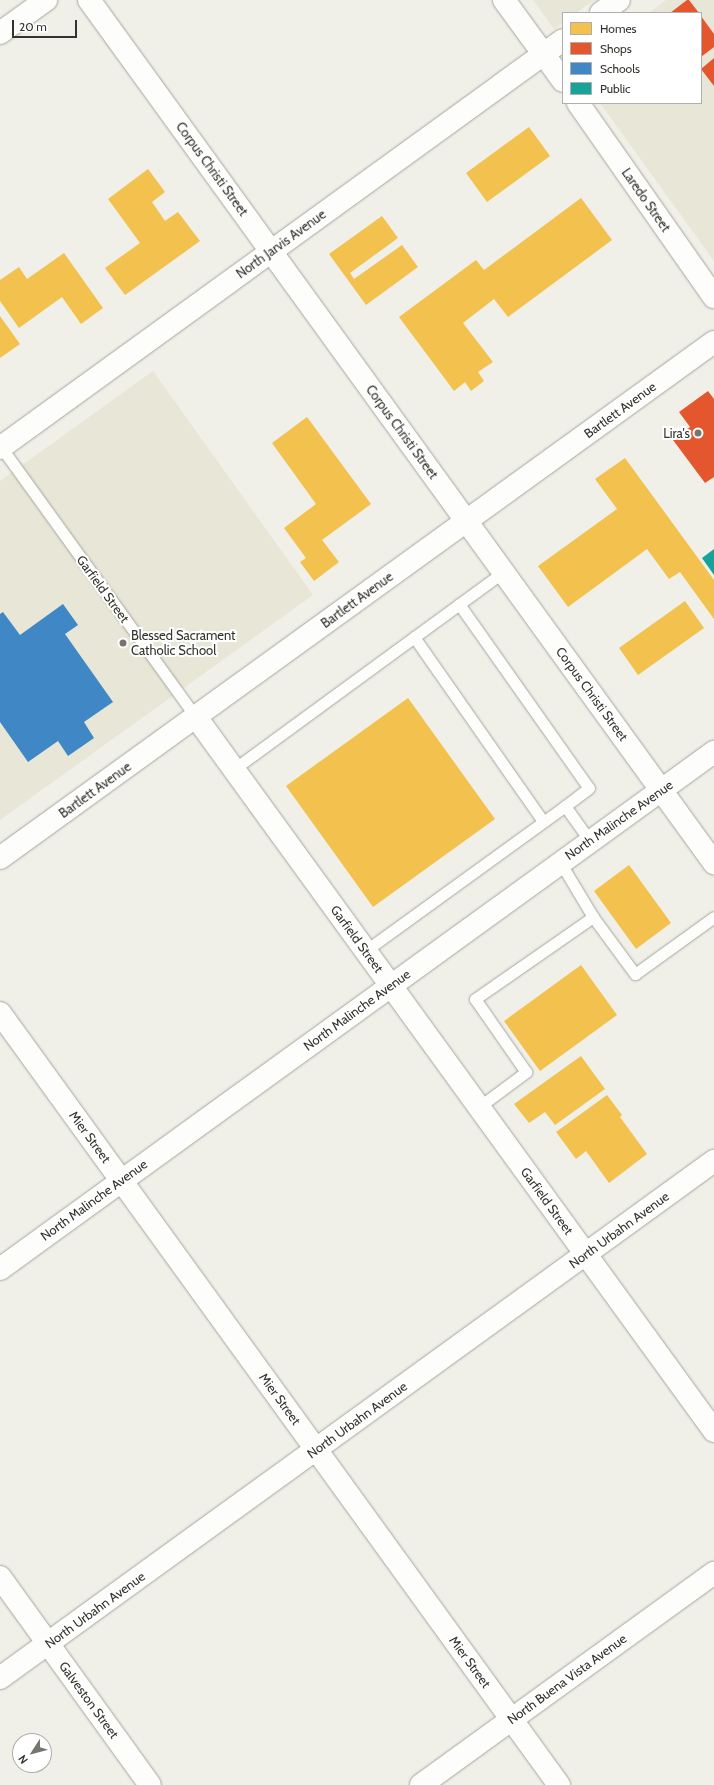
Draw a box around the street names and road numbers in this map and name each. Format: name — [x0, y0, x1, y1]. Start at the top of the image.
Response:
street label: Corpus Christi Street — [173, 119, 251, 219]
street label: Laredo Street — [618, 165, 674, 235]
street label: North Jarvis Avenue — [233, 206, 329, 282]
street label: Bartlett Avenue — [581, 379, 659, 441]
street label: Corpus Christi Street — [363, 382, 441, 482]
street label: Garfield Street — [73, 552, 133, 626]
street label: Bartlett Avenue — [318, 569, 396, 631]
street label: Corpus Christi Street — [553, 644, 631, 744]
street label: Bartlett Avenue — [56, 759, 134, 821]
street label: North Malinche Avenue — [562, 777, 676, 863]
street label: Garfield Street — [327, 902, 387, 976]
street label: North Malinche Avenue — [301, 966, 413, 1054]
street label: Mier Street — [66, 1108, 114, 1166]
street label: North Malinche Avenue — [38, 1156, 150, 1244]
street label: Garfield Street — [517, 1164, 577, 1238]
street label: North Urbahn Avenue — [566, 1188, 672, 1272]
street label: Mier Street — [256, 1370, 304, 1428]
street label: North Urbahn Avenue — [304, 1378, 410, 1462]
street label: North Urbahn Avenue — [42, 1568, 148, 1652]
street label: North Buena Vista Avenue — [504, 1630, 630, 1728]
street label: Mier Street — [446, 1633, 494, 1691]
street label: Galveston Street — [56, 1658, 122, 1742]

